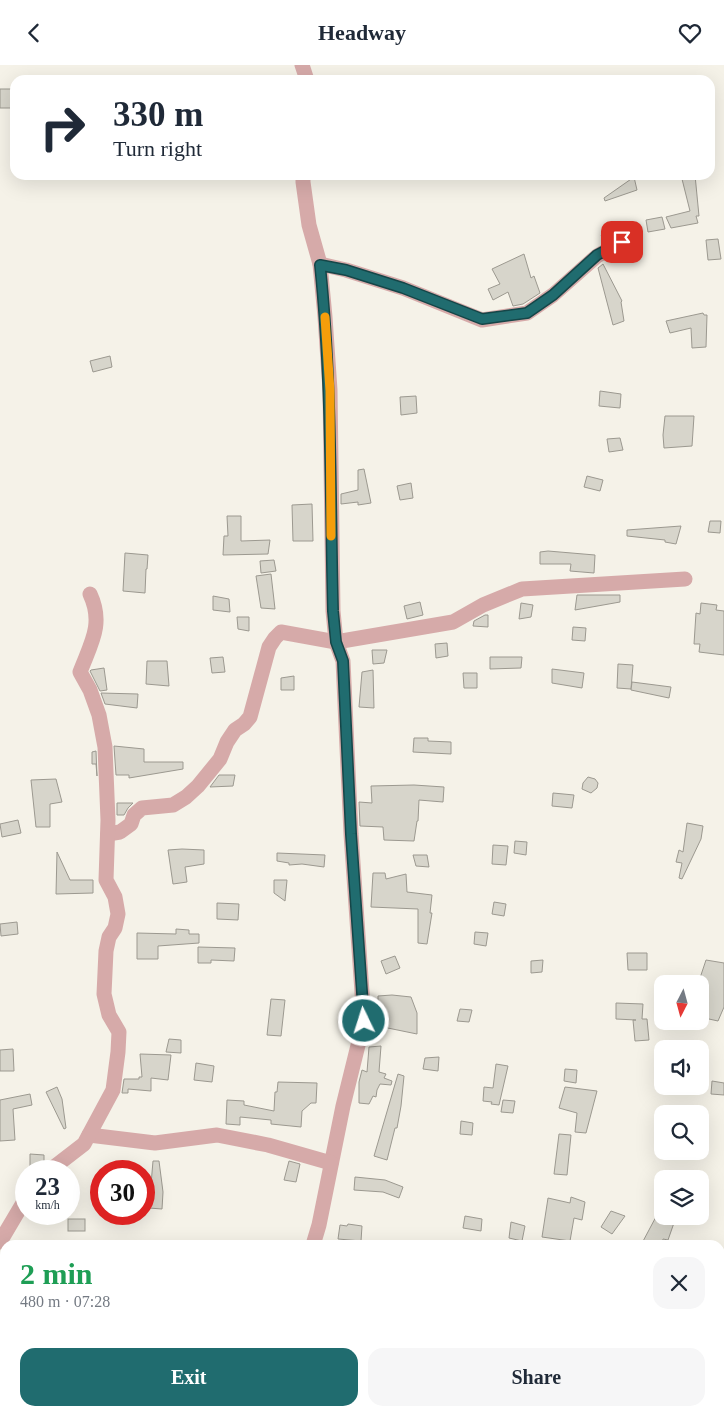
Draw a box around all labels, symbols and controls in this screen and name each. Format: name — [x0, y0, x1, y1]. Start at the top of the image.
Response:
icon: back — [20, 19, 48, 47]
icon: heart — [676, 19, 704, 47]
text: Headway — [318, 20, 406, 45]
icon: right — [30, 95, 95, 160]
text: 330 m — [113, 95, 203, 134]
text: Turn right — [113, 136, 202, 161]
pin — [601, 221, 643, 263]
icon: arrive — [608, 228, 636, 256]
north arrow — [654, 975, 709, 1030]
map controls — [654, 975, 709, 1225]
position arrow — [337, 994, 389, 1046]
button: sound — [654, 1040, 709, 1095]
button: search — [654, 1105, 709, 1160]
speed limit sign: 30 — [90, 1160, 155, 1225]
button: layers — [654, 1170, 709, 1225]
text: 23 — [35, 1173, 60, 1200]
text: km/h — [35, 1198, 60, 1212]
text: 2 min — [20, 1257, 93, 1290]
button: close — [653, 1257, 705, 1309]
text: 480 m · 07:28 — [20, 1293, 110, 1310]
button: Exit — [20, 1348, 358, 1406]
button: Share — [368, 1348, 705, 1406]

